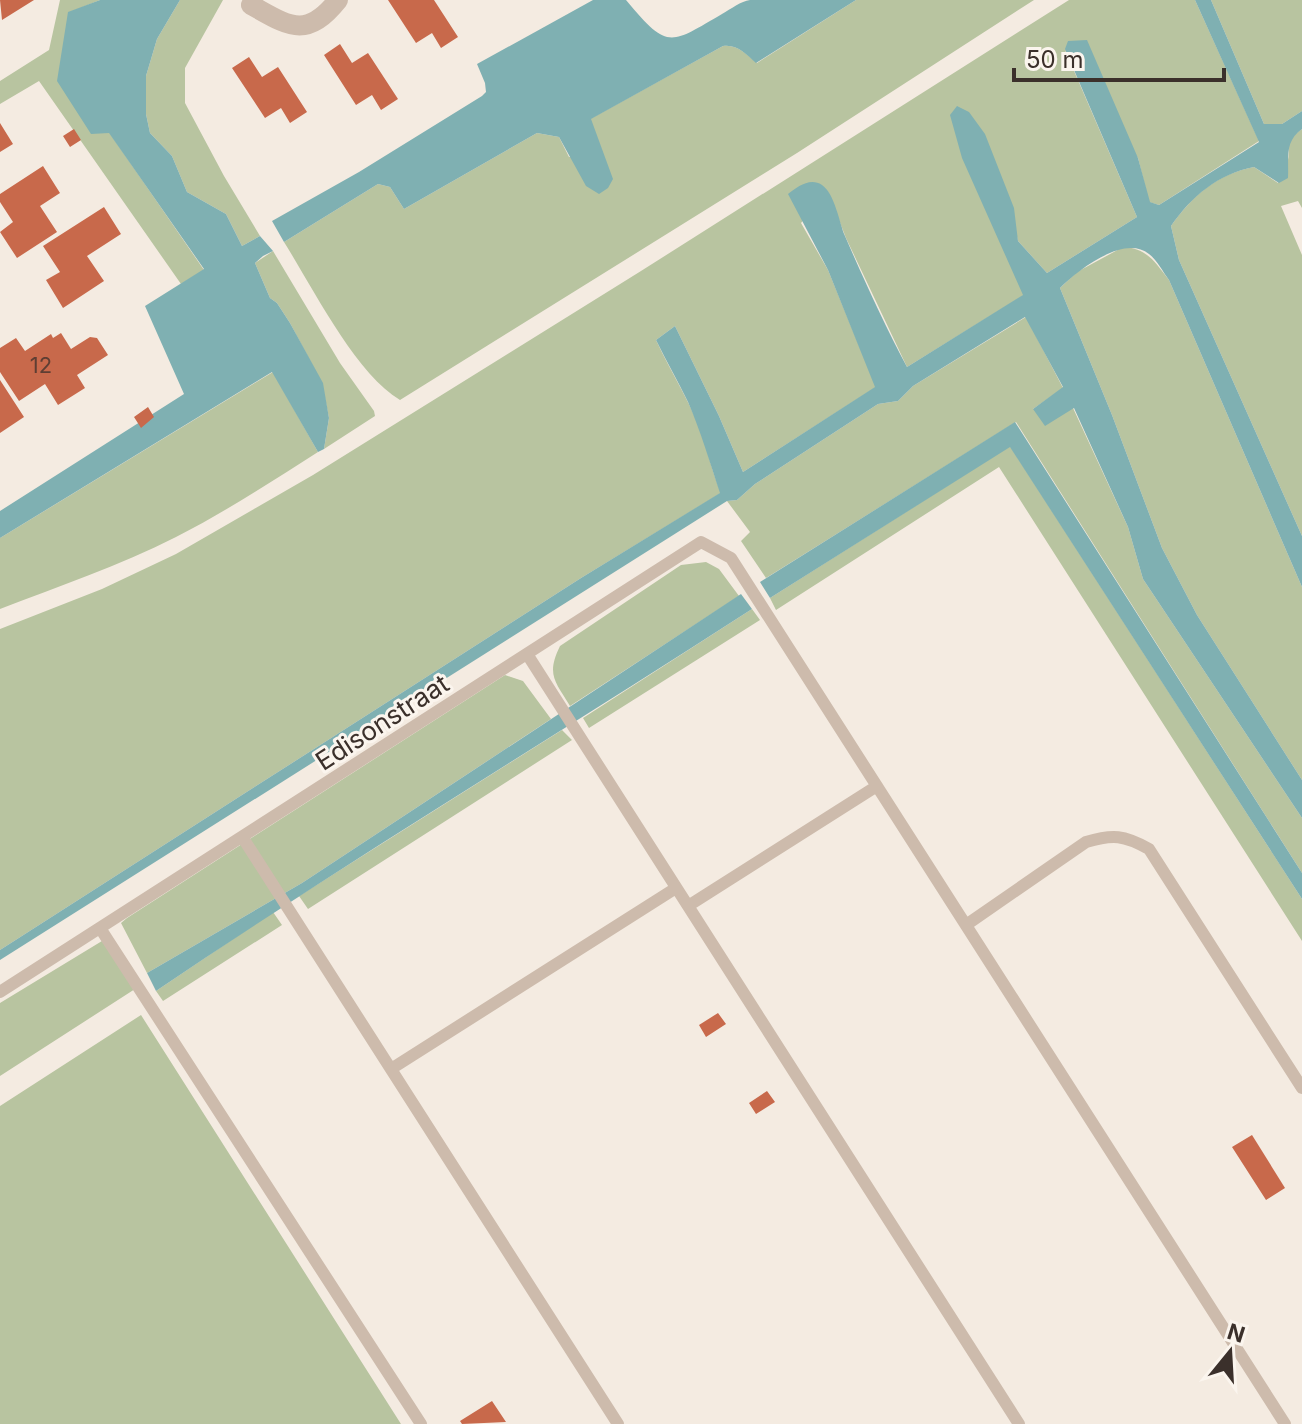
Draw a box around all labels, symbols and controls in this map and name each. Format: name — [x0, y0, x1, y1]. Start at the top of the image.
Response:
scale bar — [1014, 32, 1224, 82]
text: 50 m — [1026, 45, 1084, 74]
house number: 12 — [30, 352, 52, 378]
street label: Edisonstraat — [310, 668, 454, 776]
north arrow — [1190, 1312, 1270, 1392]
text: N — [1224, 1318, 1248, 1348]

